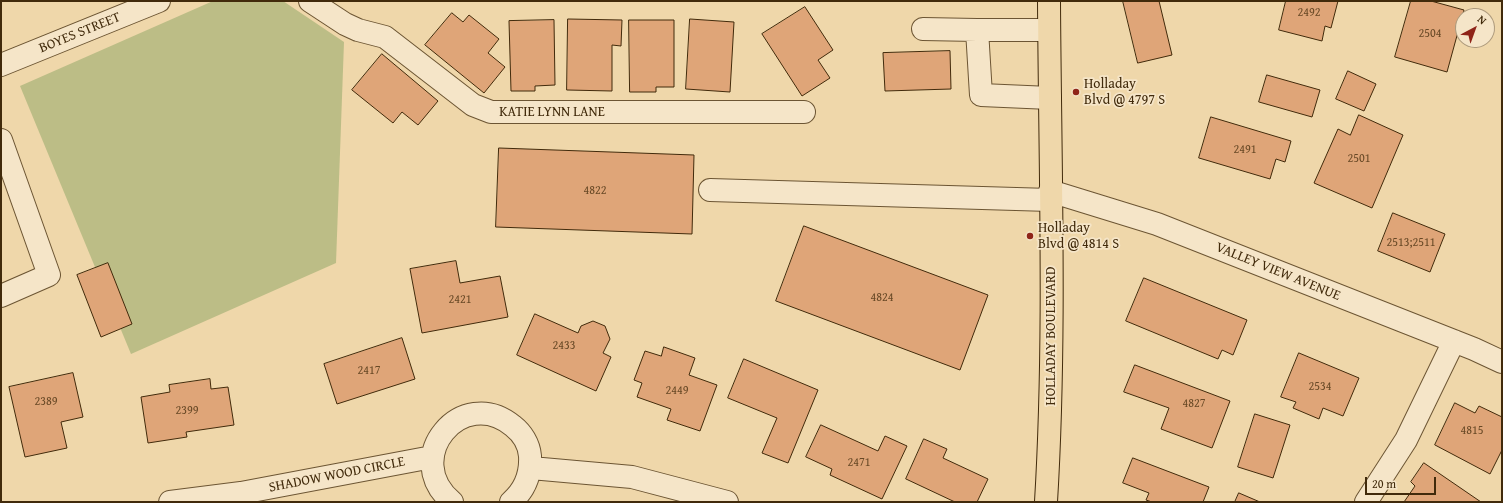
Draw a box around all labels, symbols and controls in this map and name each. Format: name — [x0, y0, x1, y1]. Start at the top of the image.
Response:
house number: 2492 — [1297, 6, 1321, 20]
north arrow — [1455, 8, 1495, 48]
street label: BOYES STREET — [37, 9, 123, 57]
text: N — [1474, 11, 1490, 28]
house number: 2504 — [1418, 27, 1442, 41]
place label: Holladay Blvd @ 4797 S — [1084, 76, 1165, 108]
marker: Holladay Blvd @ 4797 S — [1071, 87, 1081, 97]
street label: KATIE LYNN LANE — [499, 104, 605, 120]
house number: 2491 — [1233, 143, 1257, 157]
house number: 2501 — [1347, 152, 1371, 166]
house number: 4822 — [583, 184, 607, 198]
place label: Holladay Blvd @ 4814 S — [1038, 220, 1119, 252]
marker: Holladay Blvd @ 4814 S — [1025, 231, 1035, 241]
house number: 2513;2511 — [1386, 236, 1436, 250]
street label: VALLEY VIEW AVENUE — [1213, 239, 1343, 305]
street label: HOLLADAY BOULEVARD — [1043, 266, 1059, 406]
house number: 4824 — [870, 291, 894, 305]
house number: 2421 — [448, 293, 472, 307]
house number: 2433 — [552, 339, 576, 353]
house number: 2417 — [357, 364, 381, 378]
house number: 2534 — [1308, 380, 1332, 394]
house number: 2449 — [665, 384, 689, 398]
house number: 2389 — [34, 395, 58, 409]
house number: 4827 — [1182, 397, 1206, 411]
house number: 2399 — [175, 404, 199, 418]
house number: 4815 — [1460, 424, 1484, 438]
street label: SHADOW WOOD CIRCLE — [268, 454, 406, 496]
house number: 2471 — [847, 456, 871, 470]
scale bar — [1367, 469, 1438, 495]
text: 20 m — [1372, 475, 1396, 492]

